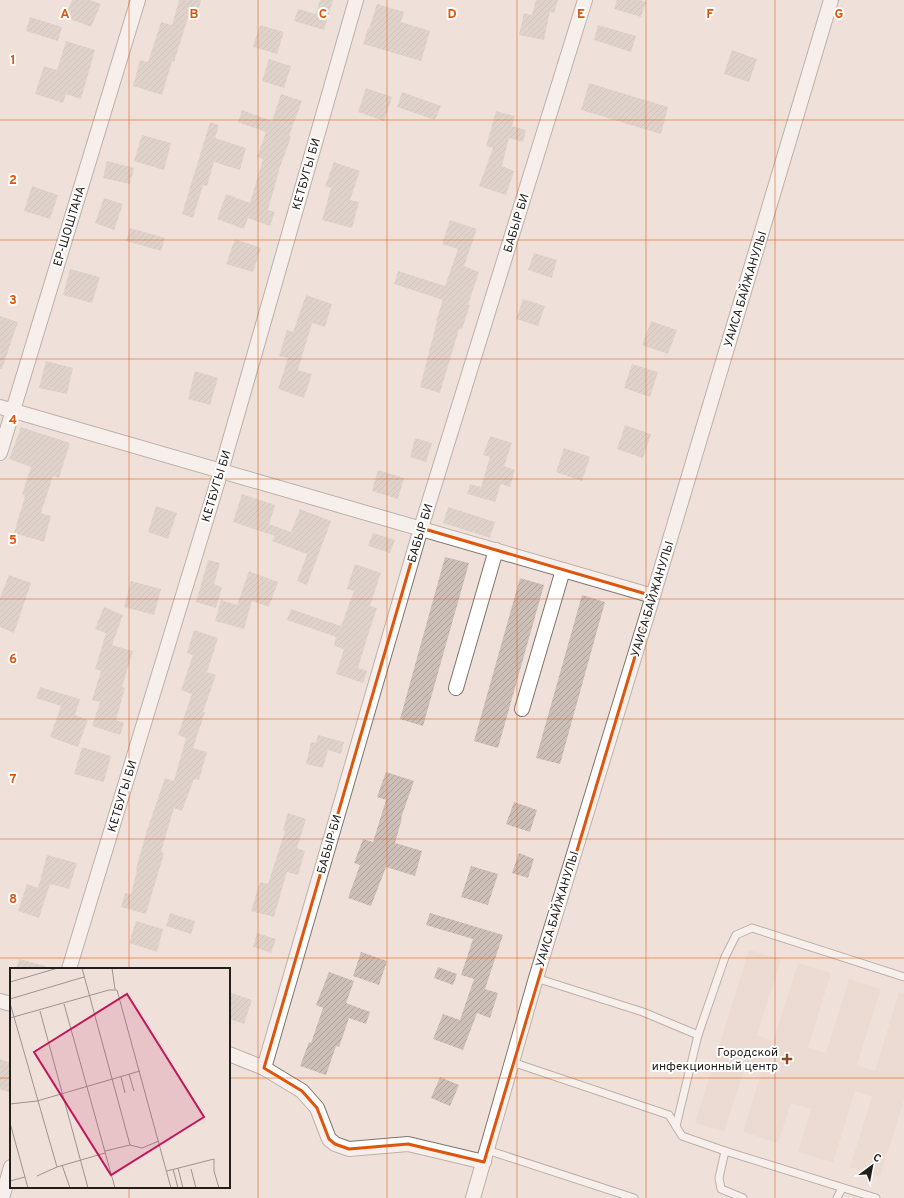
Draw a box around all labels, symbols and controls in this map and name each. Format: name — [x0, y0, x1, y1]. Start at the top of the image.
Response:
text: A — [60, 7, 70, 23]
text: B — [190, 7, 199, 23]
text: C — [319, 7, 327, 23]
text: D — [447, 7, 457, 23]
text: E — [577, 7, 585, 23]
text: F — [706, 7, 714, 23]
text: G — [835, 7, 844, 23]
text: 1 — [10, 53, 16, 69]
street label: КЕТБУГЫ БИ — [289, 136, 325, 212]
text: 2 — [9, 173, 17, 189]
street label: ЕР-ШОШТАНА — [50, 184, 90, 268]
street label: БАБЫР БИ — [500, 192, 534, 255]
street label: УАИСА БАЙЖАНУЛЫ — [721, 229, 771, 349]
text: 3 — [9, 293, 17, 309]
text: 4 — [9, 413, 17, 429]
street label: КЕТБУГЫ БИ — [198, 448, 235, 524]
street label: БАБЫР БИ — [404, 502, 438, 565]
text: 5 — [9, 533, 17, 549]
street label: УАИСА БАЙЖАНУЛЫ — [628, 539, 678, 659]
text: 6 — [9, 652, 17, 668]
street label: КЕТБУГЫ БИ — [104, 758, 141, 834]
text: 7 — [10, 772, 17, 788]
street label: БАБЫР БИ — [314, 813, 346, 876]
street label: УАИСА БАЙЖАНУЛЫ — [533, 849, 583, 969]
text: 8 — [9, 892, 17, 908]
inset map — [10, 968, 230, 1188]
place label: Городской инфекционный центр — [652, 1045, 778, 1075]
marker: Городской инфекционный центр — [781, 1053, 793, 1065]
north arrow — [852, 1146, 892, 1186]
text: С — [870, 1151, 883, 1166]

